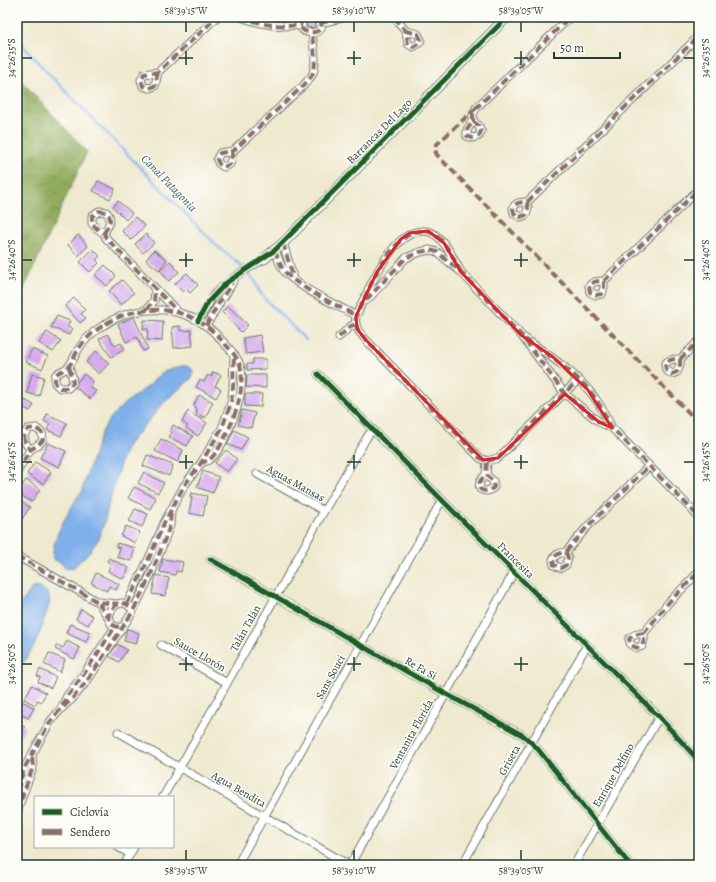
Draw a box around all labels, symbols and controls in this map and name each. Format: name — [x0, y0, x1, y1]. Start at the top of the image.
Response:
text: 58°39'15"W — [165, 4, 208, 17]
text: 58°39'10"W — [332, 4, 377, 17]
text: 58°39'05"W — [499, 4, 544, 17]
scale bar — [554, 34, 620, 60]
text: 34°26'35"S — [5, 38, 18, 78]
text: 34°26'35"S — [699, 38, 712, 78]
text: 50 m — [560, 40, 584, 56]
street label: Barrancas Del Lago — [343, 95, 416, 167]
water label: Canal Patagonia — [138, 151, 201, 216]
text: 34°26'40"S — [5, 240, 18, 280]
text: 34°26'40"S — [699, 240, 712, 280]
text: 34°26'45"S — [5, 442, 18, 482]
text: 34°26'45"S — [699, 442, 712, 482]
street label: Aguas Mansas — [263, 461, 327, 505]
street label: Francesita — [494, 539, 538, 583]
street label: Talán Talán — [227, 602, 264, 654]
street label: Sauce Llorón — [171, 634, 228, 675]
text: 34°26'50"S — [5, 644, 18, 684]
text: 34°26'50"S — [699, 644, 712, 684]
street label: Sans Souci — [312, 653, 349, 702]
street label: Re Fa Si — [402, 653, 440, 684]
street label: Ventanita Florida — [386, 696, 437, 773]
street label: Enrique Delfino — [589, 740, 638, 810]
street label: Griseta — [495, 742, 524, 778]
street label: Agua Bendita — [208, 767, 269, 811]
legend — [34, 796, 174, 848]
text: Ciclovía — [70, 804, 109, 820]
text: Sendero — [70, 824, 110, 840]
text: 58°39'15"W — [165, 864, 208, 877]
text: 58°39'10"W — [332, 864, 377, 877]
text: 58°39'05"W — [499, 864, 544, 877]

